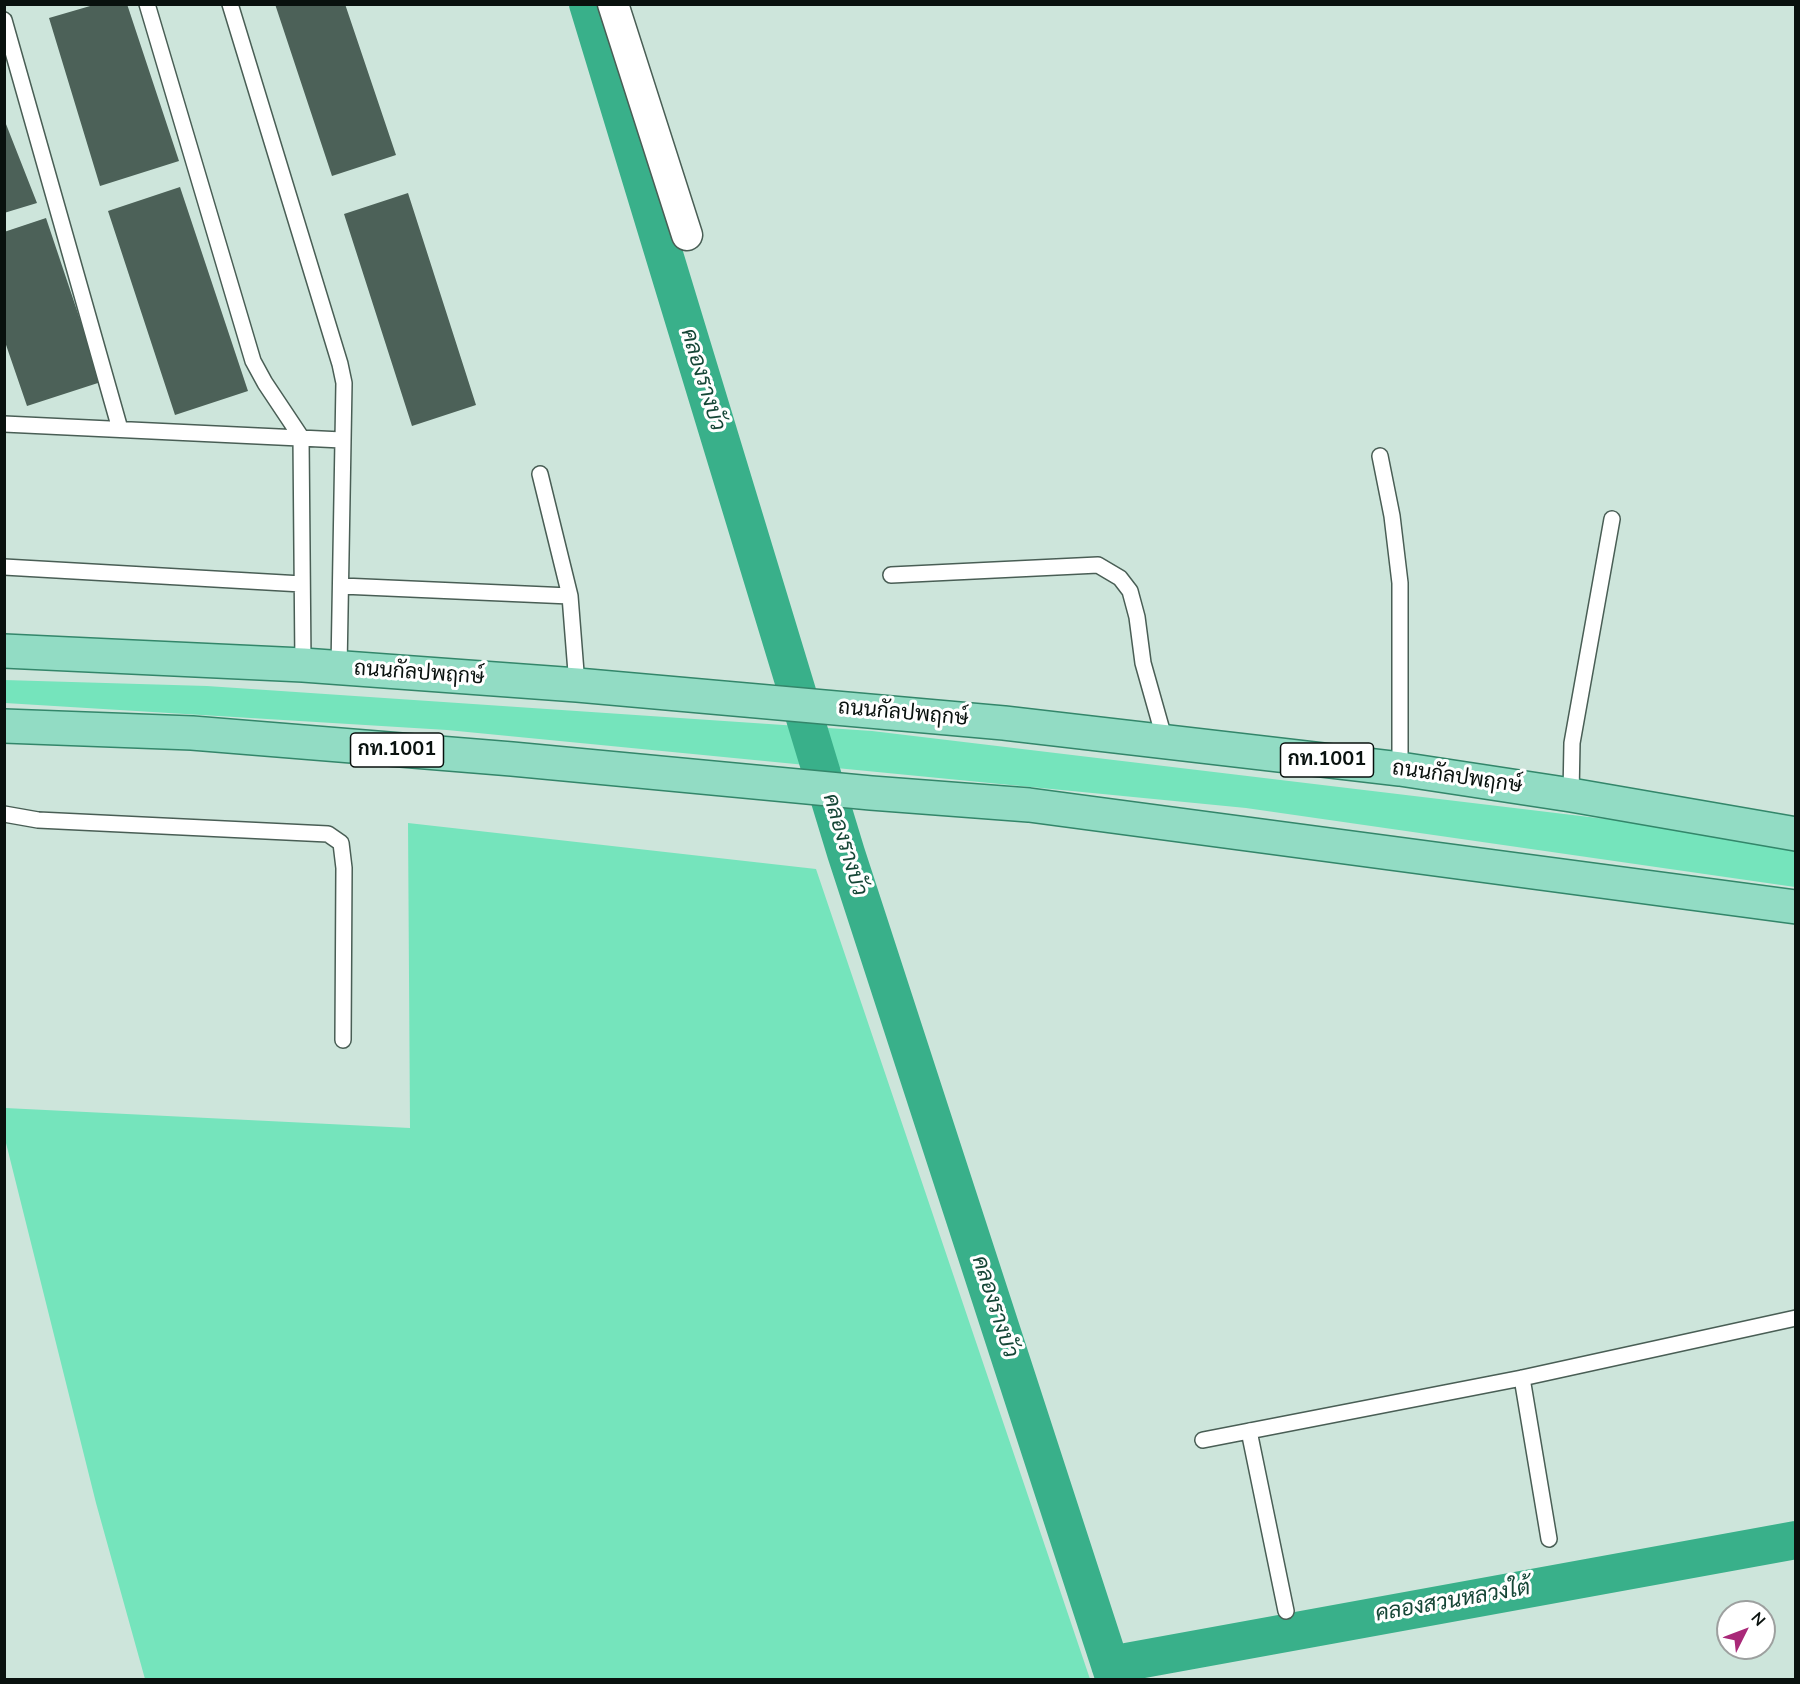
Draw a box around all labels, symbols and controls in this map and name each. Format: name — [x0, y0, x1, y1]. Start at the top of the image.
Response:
water label: คลองรางบัว — [674, 326, 730, 434]
street label: ถนนกัลปพฤกษ์ — [353, 657, 485, 691]
street label: ถนนกัลปพฤกษ์ — [837, 696, 969, 732]
road number: กท.1001 — [350, 733, 444, 767]
road number: กท.1001 — [1280, 743, 1374, 777]
street label: ถนนกัลปพฤกษ์ — [1391, 756, 1523, 800]
water label: คลองรางบัว — [816, 791, 872, 899]
water label: คลองรางบัว — [965, 1253, 1023, 1361]
water label: คลองสวนหลวงใต้ — [1373, 1575, 1533, 1629]
north arrow — [1716, 1600, 1776, 1660]
text: N — [1746, 1607, 1770, 1631]

